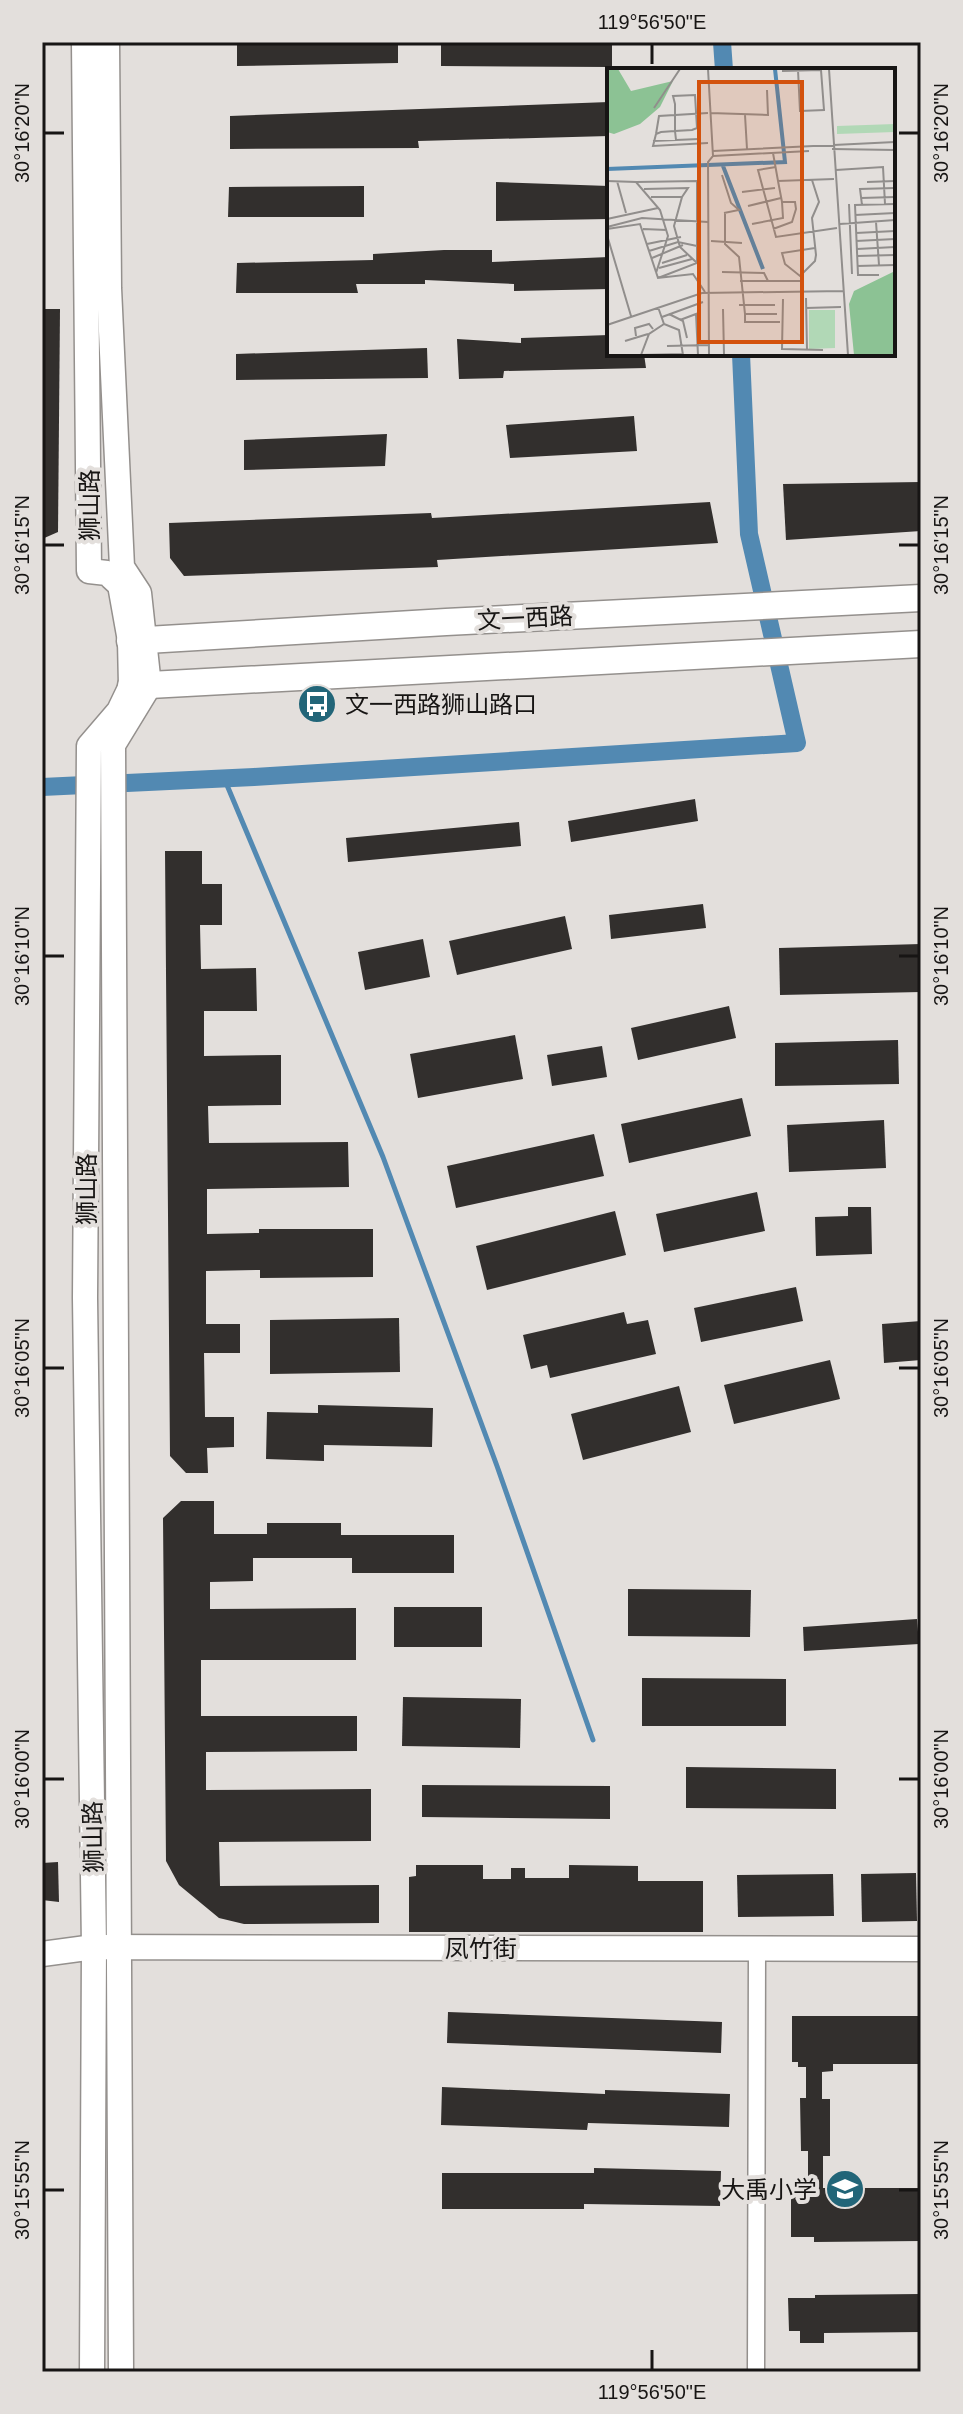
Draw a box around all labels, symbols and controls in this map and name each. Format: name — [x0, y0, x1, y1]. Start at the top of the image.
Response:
text: 119°56'50"E — [598, 11, 706, 33]
inset map — [607, 68, 895, 356]
text: 30°16'20"N — [11, 83, 33, 183]
text: 30°16'20"N — [930, 83, 952, 183]
street label: 狮山路 — [76, 469, 103, 541]
text: 30°16'15"N — [11, 495, 33, 595]
text: 30°16'15"N — [930, 495, 952, 595]
street label: 文一西路 — [476, 602, 574, 634]
bus stop icon: 文一西路狮山路口 — [296, 683, 338, 725]
place label: 文一西路狮山路口 — [345, 691, 537, 718]
text: 30°16'10"N — [11, 906, 33, 1006]
text: 30°16'10"N — [930, 906, 952, 1006]
street label: 狮山路 — [73, 1153, 100, 1225]
text: 30°16'05"N — [11, 1318, 33, 1418]
text: 30°16'05"N — [930, 1318, 952, 1418]
text: 30°16'00"N — [11, 1729, 33, 1829]
text: 30°16'00"N — [930, 1729, 952, 1829]
street label: 狮山路 — [79, 1801, 107, 1873]
street label: 凤竹街 — [445, 1935, 517, 1962]
text: 30°15'55"N — [11, 2140, 33, 2240]
text: 30°15'55"N — [930, 2140, 952, 2240]
school or university icon: 大禹小学 — [824, 2168, 866, 2210]
place label: 大禹小学 — [721, 2176, 817, 2203]
text: 119°56'50"E — [598, 2381, 706, 2403]

